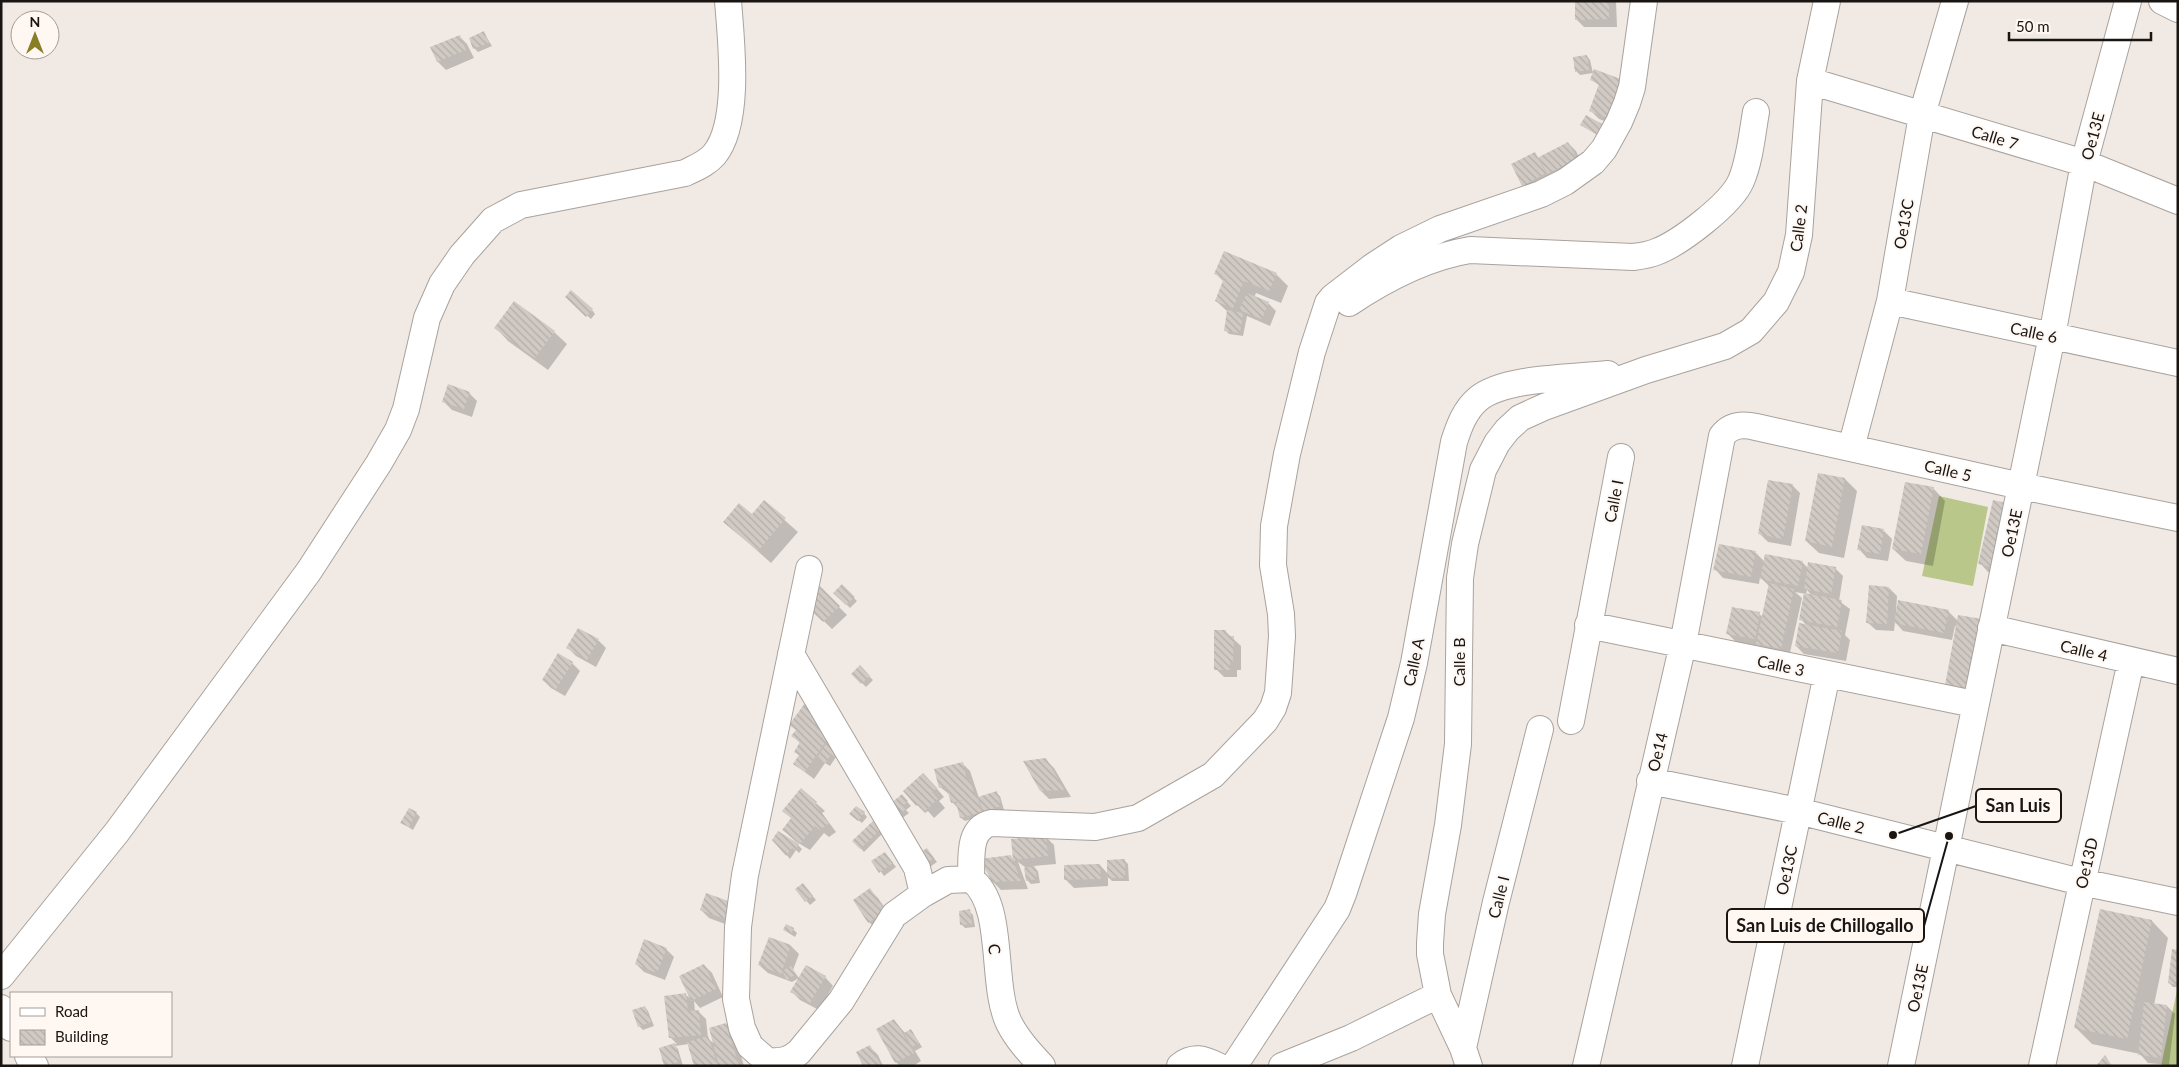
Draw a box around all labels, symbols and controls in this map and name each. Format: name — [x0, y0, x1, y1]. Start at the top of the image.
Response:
north arrow — [10, 10, 60, 60]
scale bar — [2009, 10, 2152, 42]
text: N — [30, 13, 40, 30]
text: 50 m — [2016, 17, 2050, 35]
street label: Oe13E — [2076, 110, 2108, 162]
street label: Calle 7 — [1969, 121, 2021, 153]
street label: Oe13C — [1889, 197, 1917, 250]
street label: Calle 2 — [1786, 203, 1810, 253]
street label: Calle 6 — [2009, 318, 2059, 346]
street label: Calle 5 — [1922, 455, 1974, 485]
street label: Calle I — [1600, 478, 1626, 524]
street label: Oe13E — [1997, 507, 2025, 559]
street label: Calle 4 — [2058, 635, 2110, 665]
street label: Calle A — [1399, 636, 1427, 688]
street label: Calle B — [1449, 637, 1468, 687]
street label: Calle 3 — [1756, 651, 1806, 679]
street label: Oe14 — [1643, 730, 1671, 774]
callout: San Luis — [1976, 789, 2061, 822]
text: San Luis — [1985, 794, 2051, 816]
street label: Calle 2 — [1815, 807, 1867, 837]
street label: Oe13D — [2071, 836, 2101, 890]
street label: Oe13C — [1771, 843, 1801, 897]
street label: Calle I — [1484, 874, 1512, 920]
callout: San Luis de Chillogallo — [1727, 909, 1924, 942]
text: San Luis de Chillogallo — [1736, 914, 1914, 936]
street label: C — [985, 943, 1005, 956]
street label: Oe13E — [1903, 962, 1931, 1014]
legend — [10, 992, 172, 1057]
text: Road — [55, 1002, 88, 1020]
text: Building — [55, 1027, 108, 1045]

